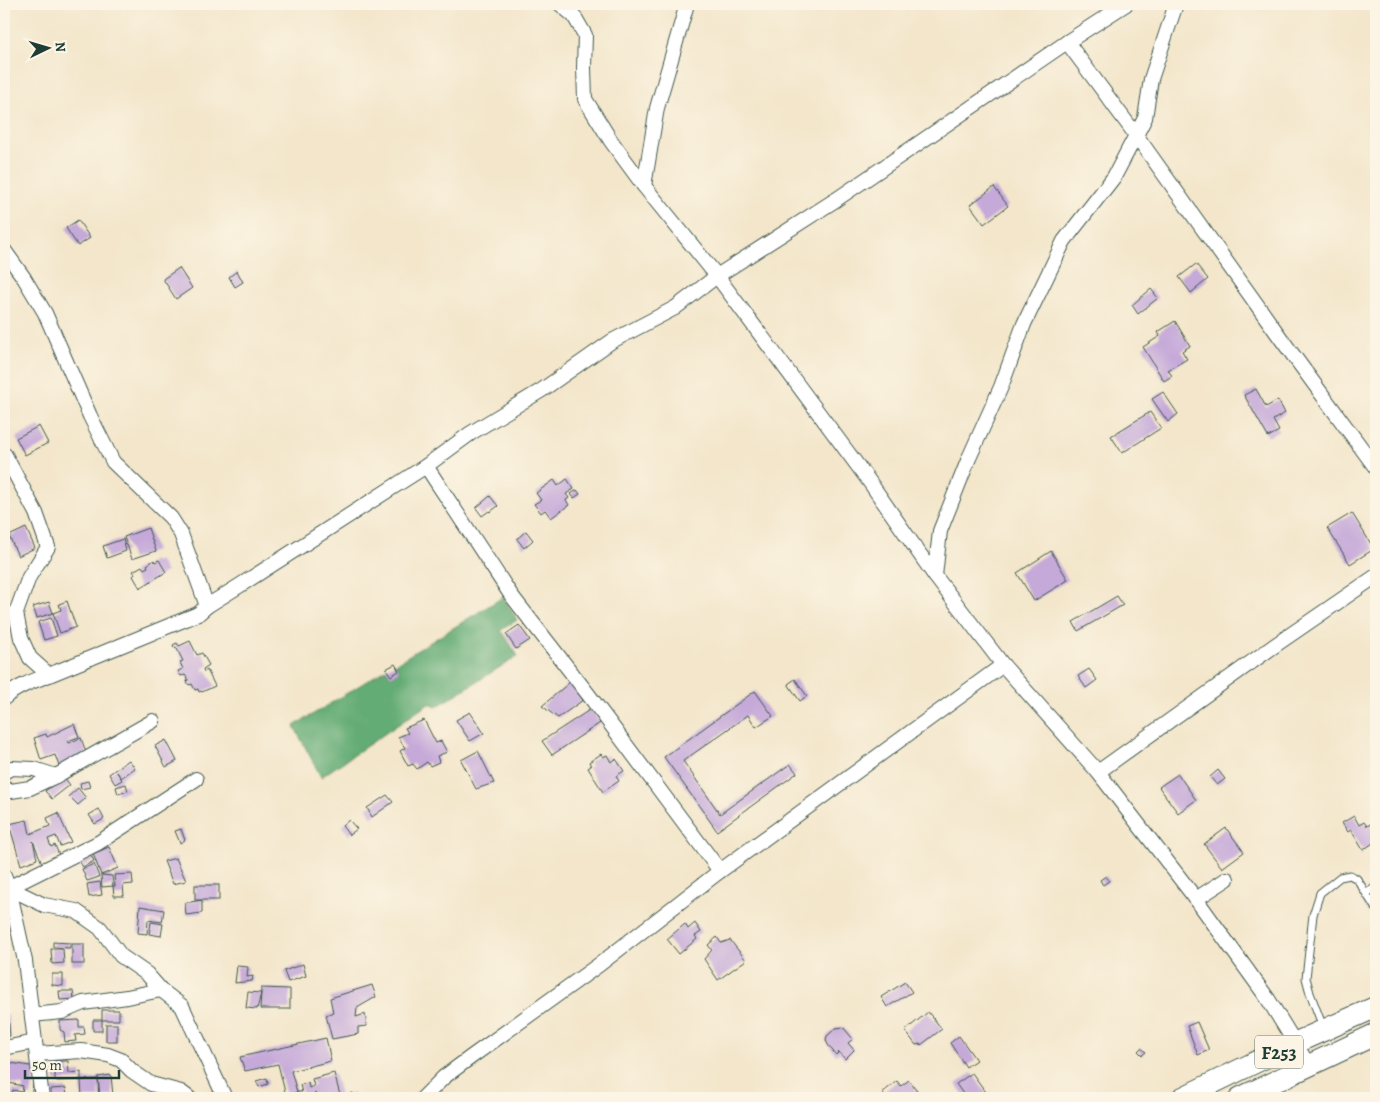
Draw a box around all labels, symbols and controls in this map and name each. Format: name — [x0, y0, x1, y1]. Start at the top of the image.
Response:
north arrow — [22, 22, 72, 72]
text: N — [51, 41, 70, 53]
road number: F253 — [1255, 1036, 1303, 1068]
scale bar — [25, 1047, 119, 1079]
text: 50 m — [32, 1055, 62, 1075]

